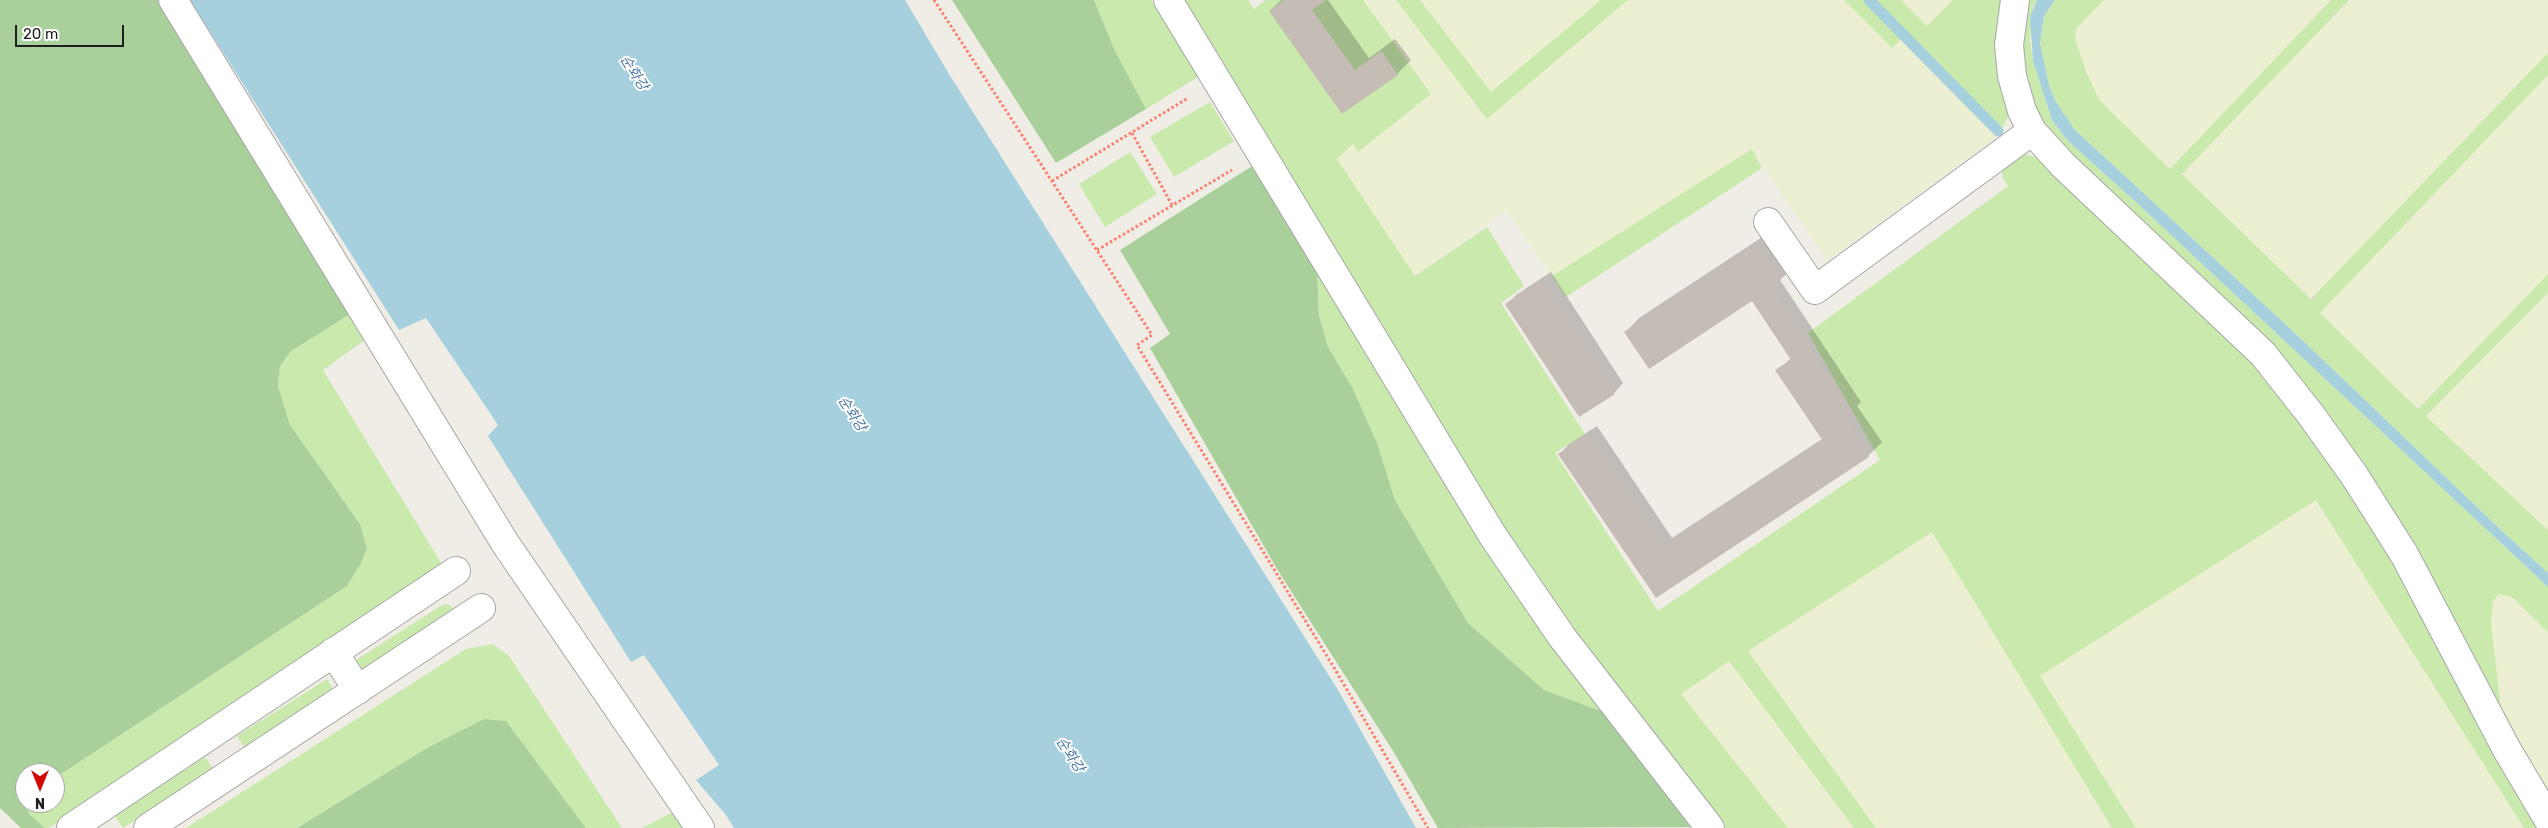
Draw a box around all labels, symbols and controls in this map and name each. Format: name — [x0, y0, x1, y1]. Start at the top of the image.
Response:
scale bar — [18, 15, 126, 47]
text: 20 m — [23, 25, 58, 43]
water label: 순화강 — [616, 52, 652, 94]
water label: 순화강 — [834, 393, 870, 435]
water label: 순화강 — [1052, 734, 1088, 776]
north arrow — [15, 763, 65, 813]
text: N — [35, 794, 45, 811]

